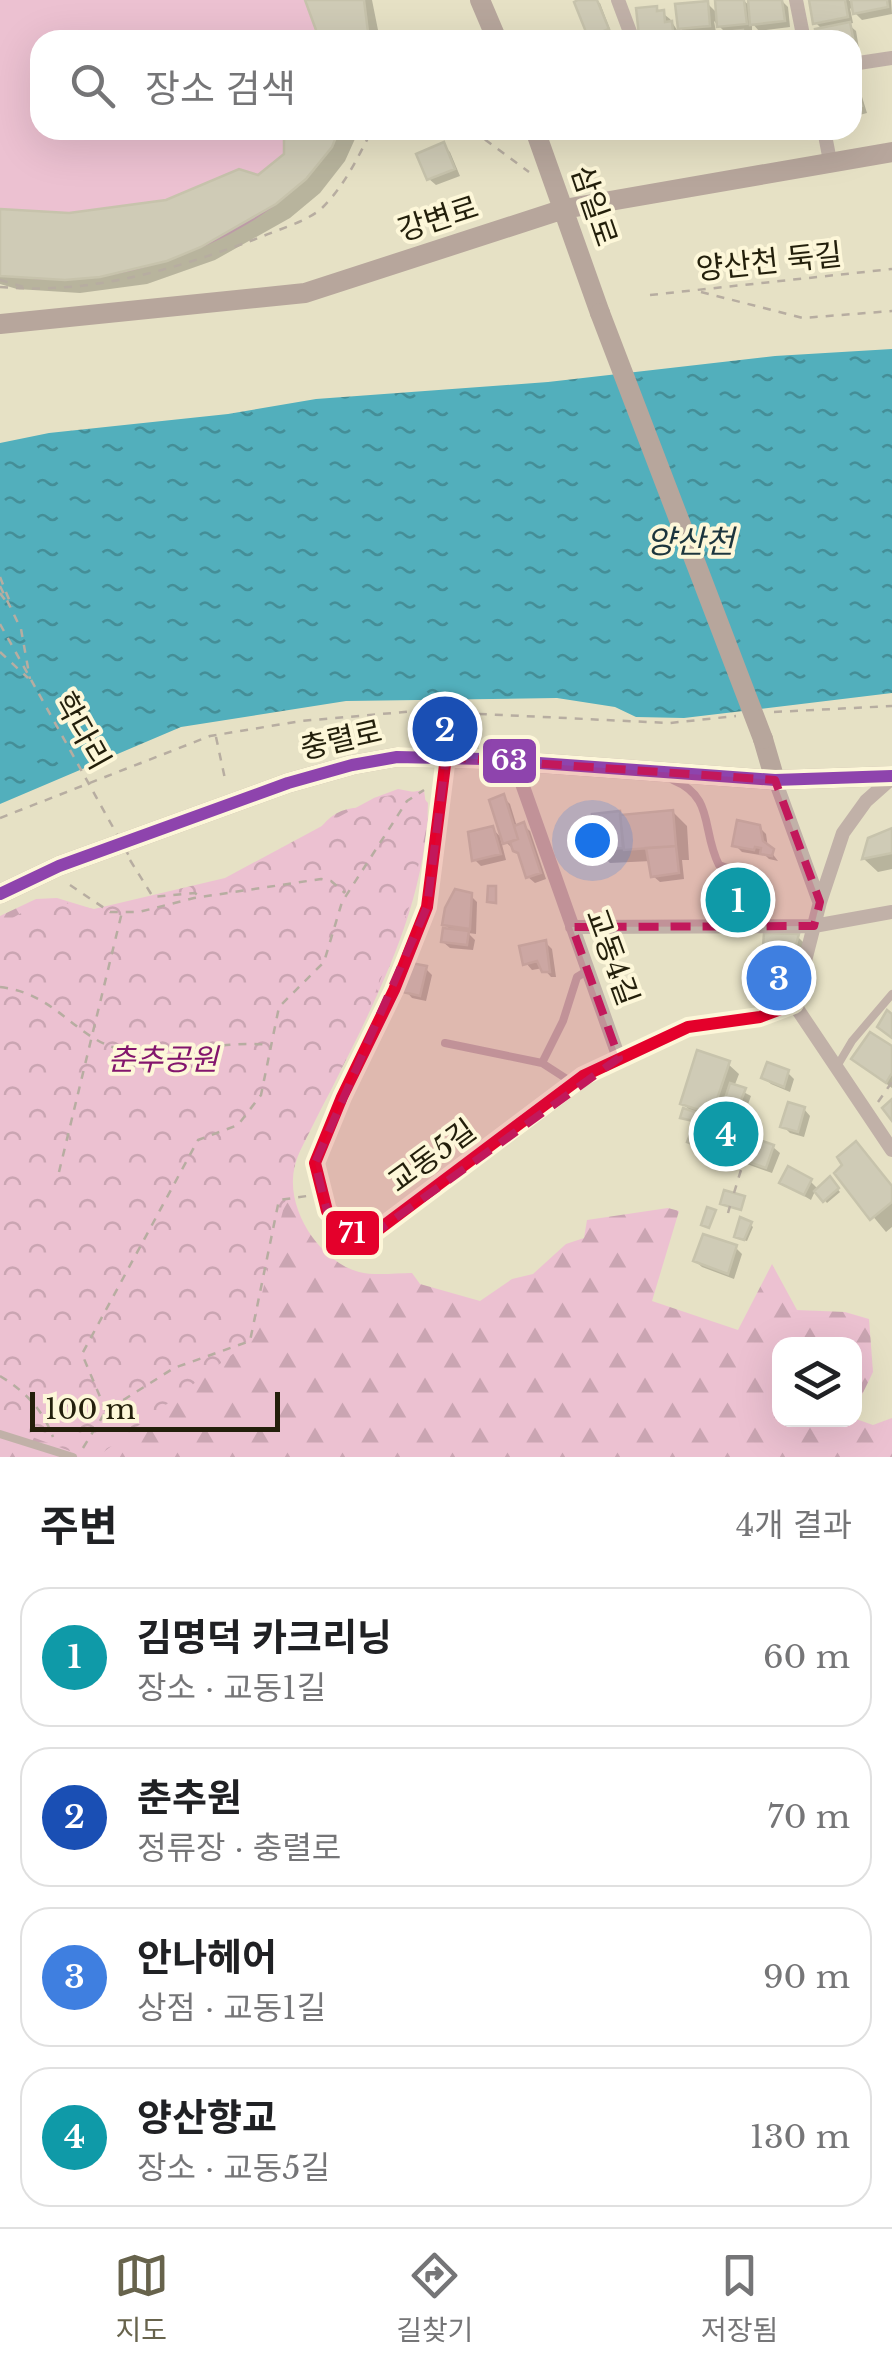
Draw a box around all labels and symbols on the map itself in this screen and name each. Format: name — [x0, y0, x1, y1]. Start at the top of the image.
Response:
street label: 삼일로 — [564, 161, 625, 251]
street label: 강변로 — [393, 188, 483, 249]
street label: 양산천 둑길 — [694, 235, 844, 288]
water label: 양산천 — [646, 522, 738, 562]
street label: 학다리 — [46, 686, 119, 776]
pin: 2 — [412, 692, 478, 766]
street label: 충렬로 — [296, 712, 385, 767]
line badge: 63 — [481, 737, 538, 785]
text: 63 — [491, 743, 527, 778]
your location — [567, 815, 618, 866]
pin: 1 — [706, 862, 770, 938]
street label: 교동4길 — [578, 903, 647, 1010]
pin: 3 — [746, 940, 812, 1016]
park label: 춘추공원 — [108, 1041, 221, 1078]
pin: 4 — [694, 1096, 758, 1172]
street label: 교동5길 — [380, 1111, 483, 1200]
line badge: 71 — [324, 1209, 381, 1257]
text: 71 — [338, 1216, 366, 1251]
scale bar — [30, 1387, 280, 1432]

